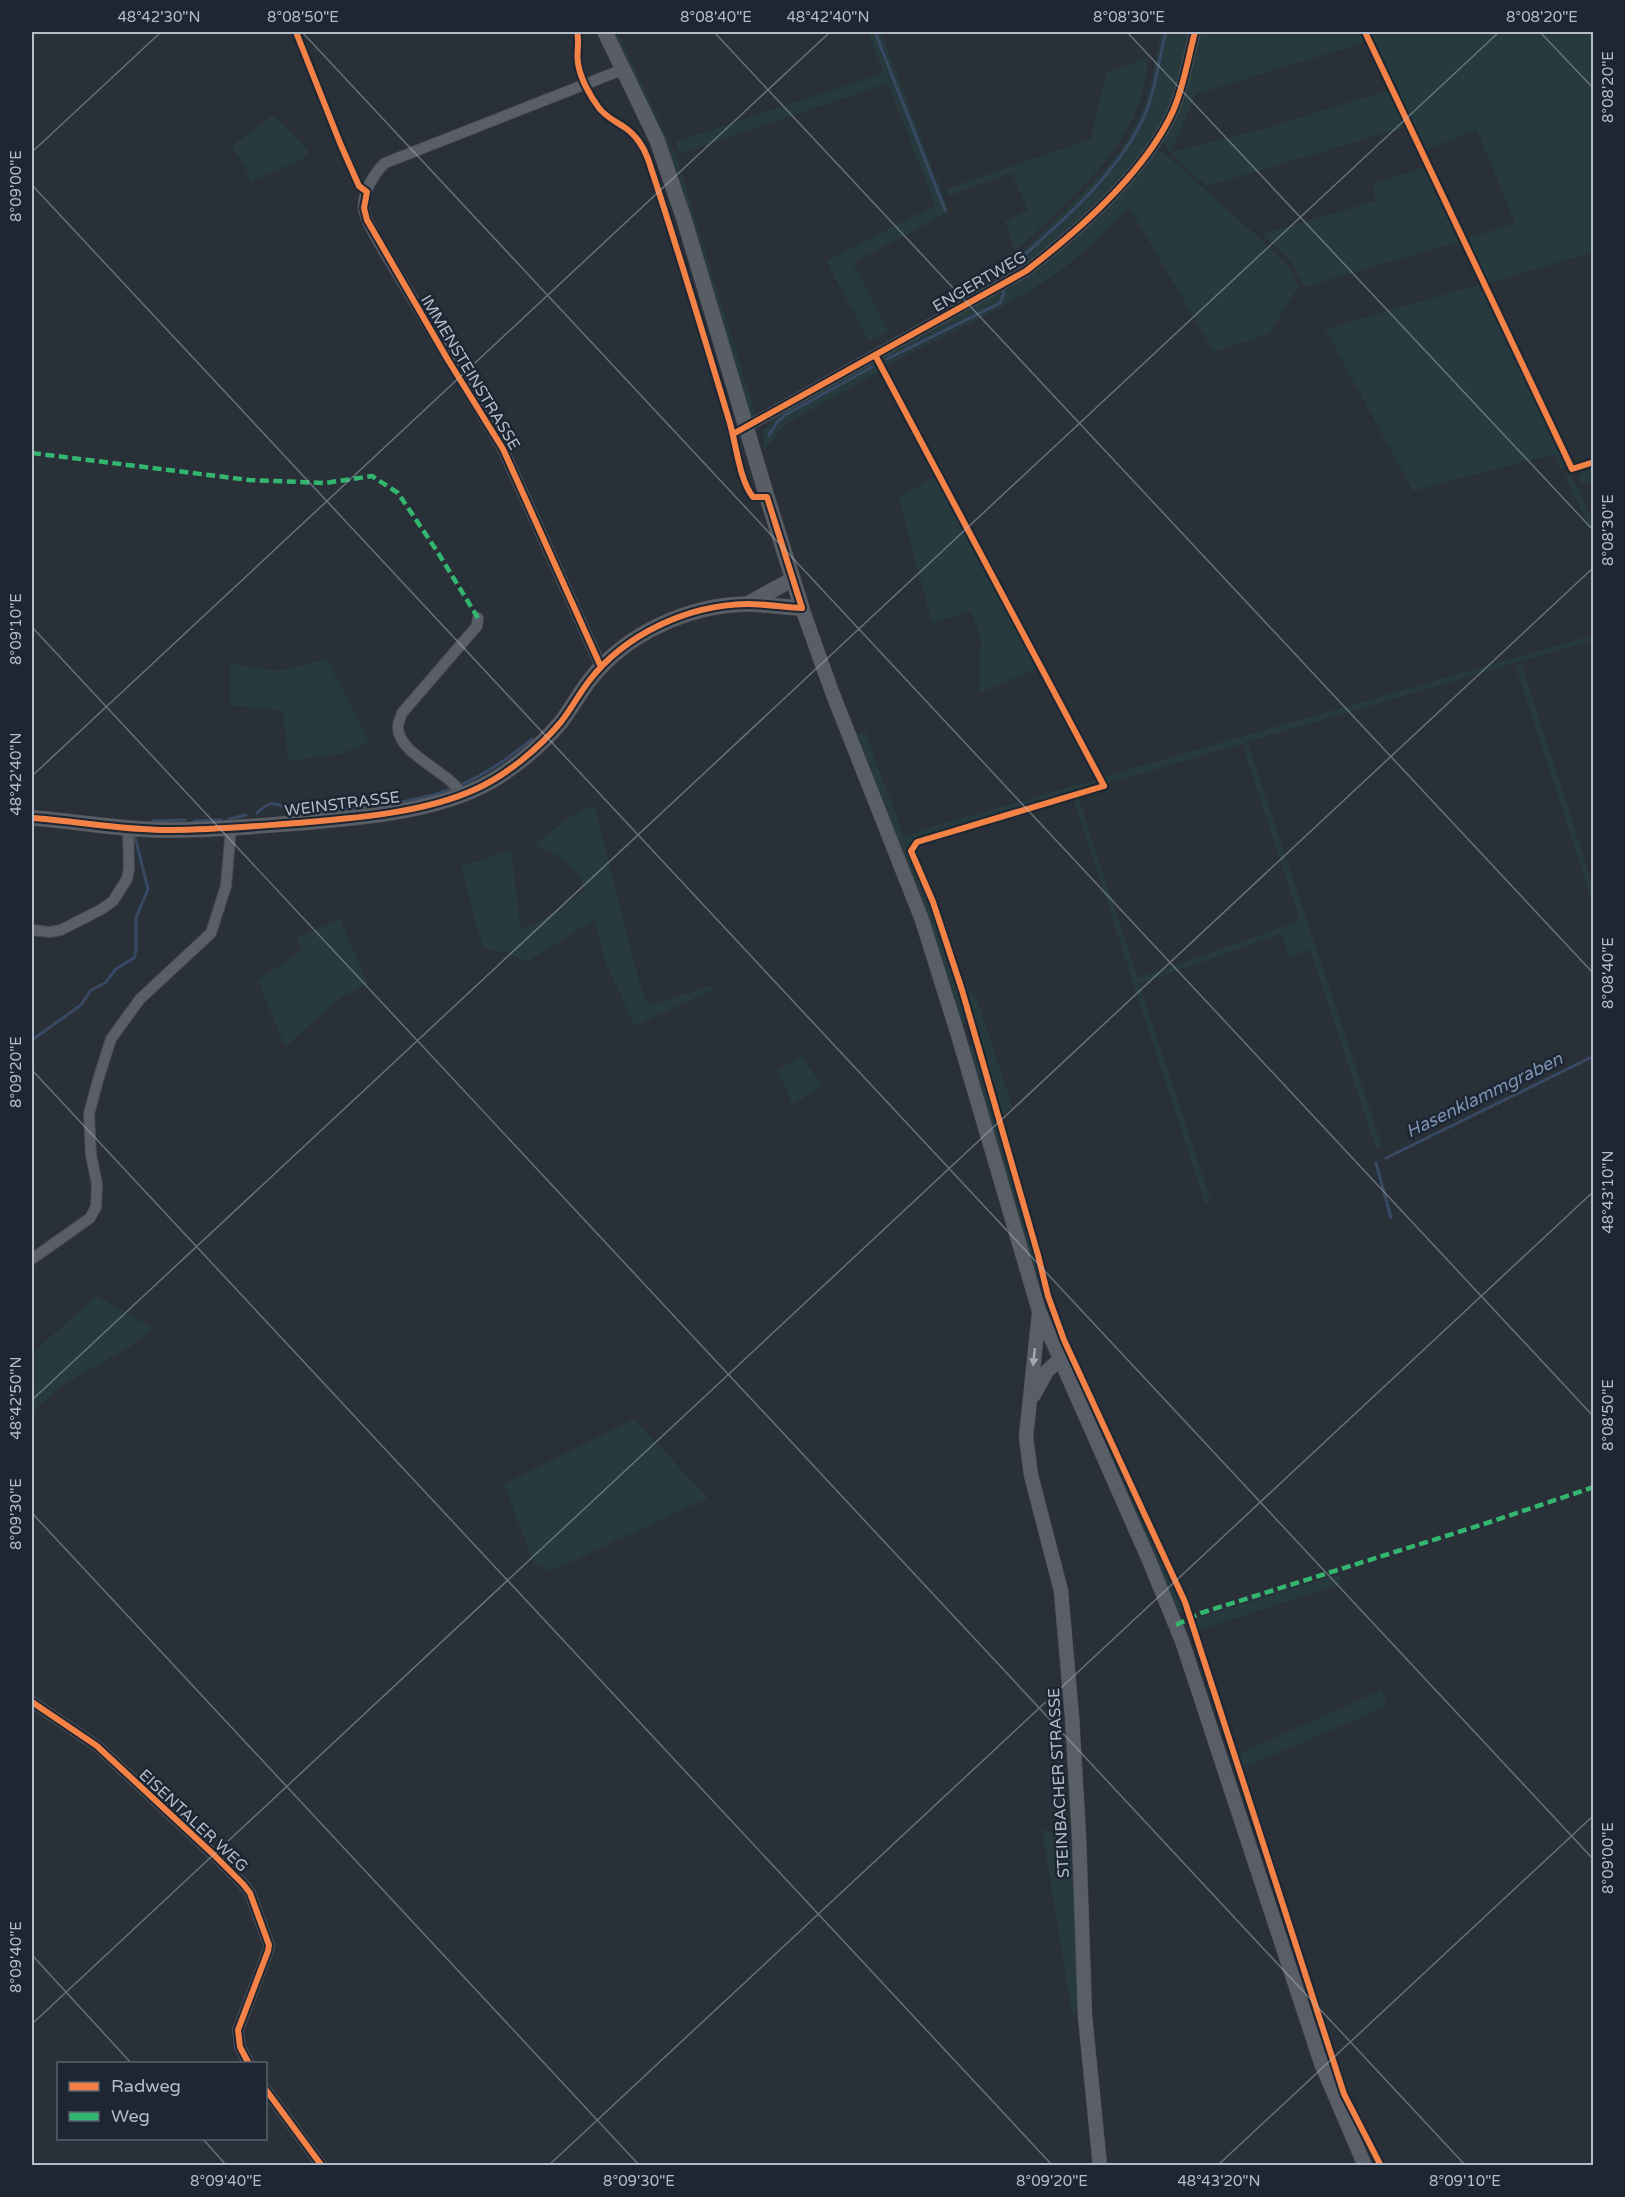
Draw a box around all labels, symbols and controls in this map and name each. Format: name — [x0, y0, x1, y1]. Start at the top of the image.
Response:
text: 48°42'30"N — [117, 8, 201, 26]
text: 8°08'50"E — [267, 8, 339, 26]
text: 8°08'40"E — [680, 8, 752, 26]
text: 48°42'40"N — [786, 8, 870, 26]
text: 8°08'30"E — [1093, 8, 1165, 26]
text: 8°08'20"E — [1506, 8, 1578, 26]
text: 8°08'20"E — [1599, 51, 1617, 123]
text: 8°09'00"E — [7, 150, 25, 222]
street label: ENGERTWEG — [929, 247, 1030, 317]
street label: IMMENSTEINSTRASSE — [416, 291, 524, 454]
text: 8°08'30"E — [1599, 494, 1617, 566]
text: 8°09'10"E — [7, 593, 25, 665]
text: 48°42'40"N — [7, 732, 25, 816]
street label: WEINSTRASSE — [283, 787, 401, 821]
text: 8°08'40"E — [1599, 937, 1617, 1009]
text: 8°09'20"E — [7, 1036, 25, 1108]
water label: Hasenklammgraben — [1402, 1047, 1567, 1143]
text: 48°43'10"N — [1599, 1150, 1617, 1234]
one-way arrow — [1030, 1347, 1039, 1366]
text: 48°42'50"N — [7, 1356, 25, 1440]
text: 8°08'50"E — [1599, 1379, 1617, 1451]
text: 8°09'30"E — [7, 1478, 25, 1550]
street label: STEINBACHER STRASSE — [1044, 1687, 1074, 1879]
street label: EISENTALER WEG — [135, 1765, 252, 1876]
text: 8°09'00"E — [1599, 1822, 1617, 1894]
text: 8°09'40"E — [7, 1921, 25, 1993]
legend — [57, 2062, 267, 2140]
text: Radweg — [111, 2075, 181, 2097]
text: Weg — [111, 2105, 150, 2127]
text: 8°09'40"E — [190, 2172, 262, 2190]
text: 8°09'30"E — [603, 2172, 675, 2190]
text: 8°09'20"E — [1016, 2172, 1088, 2190]
text: 48°43'20"N — [1177, 2172, 1261, 2190]
text: 8°09'10"E — [1429, 2172, 1501, 2190]

